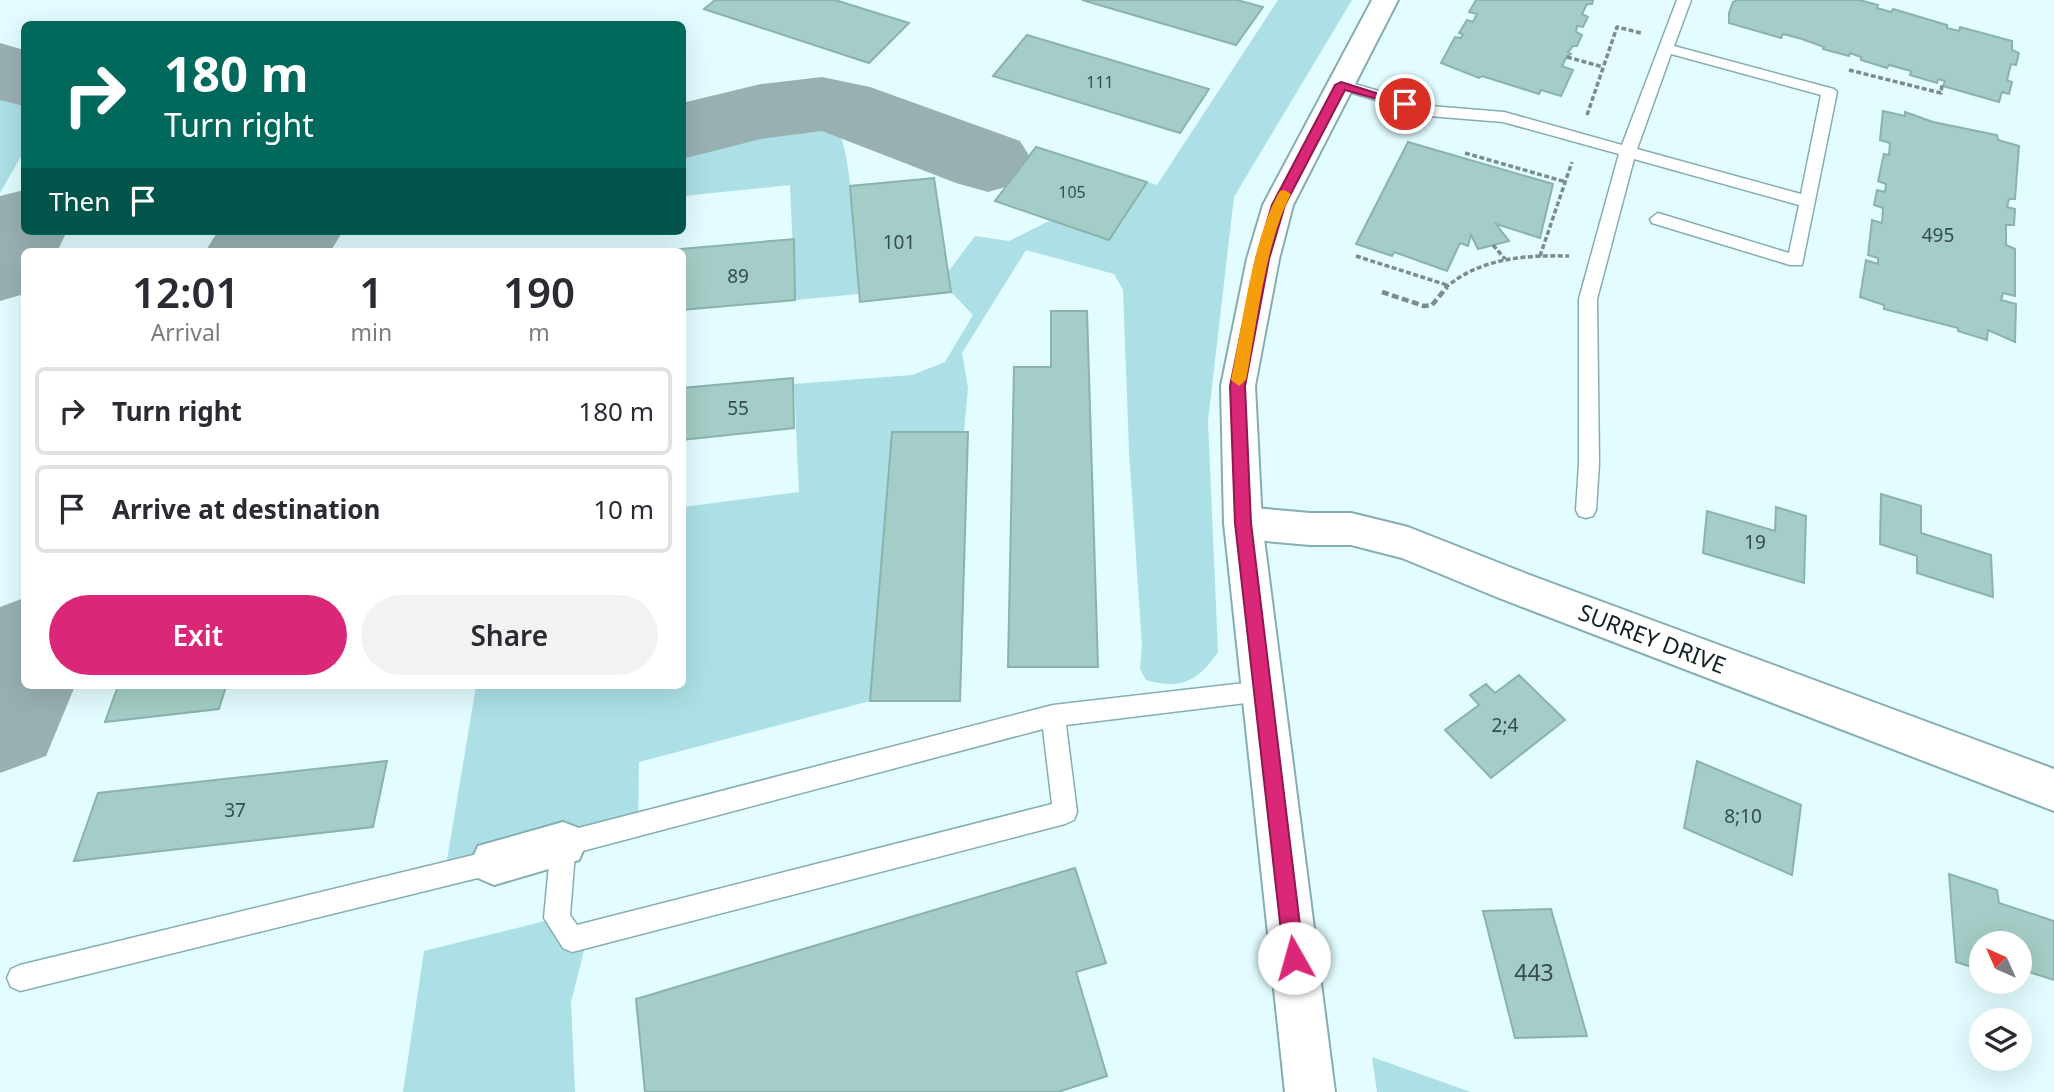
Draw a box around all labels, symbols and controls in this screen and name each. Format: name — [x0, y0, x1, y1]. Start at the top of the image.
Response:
text: 180 m — [164, 40, 309, 106]
icon: right — [49, 49, 140, 140]
house number: 111 — [1086, 71, 1114, 93]
pin — [1375, 74, 1435, 134]
icon: arrive — [1386, 85, 1424, 123]
text: Turn right — [164, 103, 314, 146]
house number: 105 — [1058, 181, 1086, 203]
icon: arrive — [124, 182, 162, 220]
text: Then — [49, 183, 110, 219]
house number: 495 — [1922, 222, 1954, 248]
house number: 101 — [883, 229, 915, 255]
text: 12:01 — [132, 263, 240, 320]
text: 1 — [359, 263, 383, 320]
text: 190 — [503, 263, 575, 320]
house number: 89 — [727, 263, 749, 289]
text: Arrival — [151, 316, 221, 348]
text: min — [350, 316, 392, 348]
text: m — [528, 316, 550, 348]
icon: right — [53, 392, 91, 430]
text: Turn right — [112, 393, 242, 429]
text: 180 m — [578, 393, 654, 429]
house number: 55 — [727, 395, 749, 421]
icon: arrive — [53, 490, 91, 528]
text: Arrive at destination — [112, 491, 381, 527]
text: 10 m — [593, 491, 654, 527]
house number: 19 — [1744, 529, 1766, 555]
button: Exit — [49, 595, 347, 675]
button: Share — [361, 595, 658, 675]
street label: SURREY DRIVE — [1574, 595, 1731, 681]
house number: 2;4 — [1492, 712, 1519, 738]
house number: 37 — [224, 797, 246, 823]
house number: 8;10 — [1724, 803, 1762, 829]
position arrow — [1257, 921, 1331, 995]
north arrow — [1969, 931, 2032, 994]
map controls — [1969, 931, 2032, 1071]
house number: 443 — [1514, 956, 1554, 988]
button: layers — [1969, 1008, 2032, 1071]

